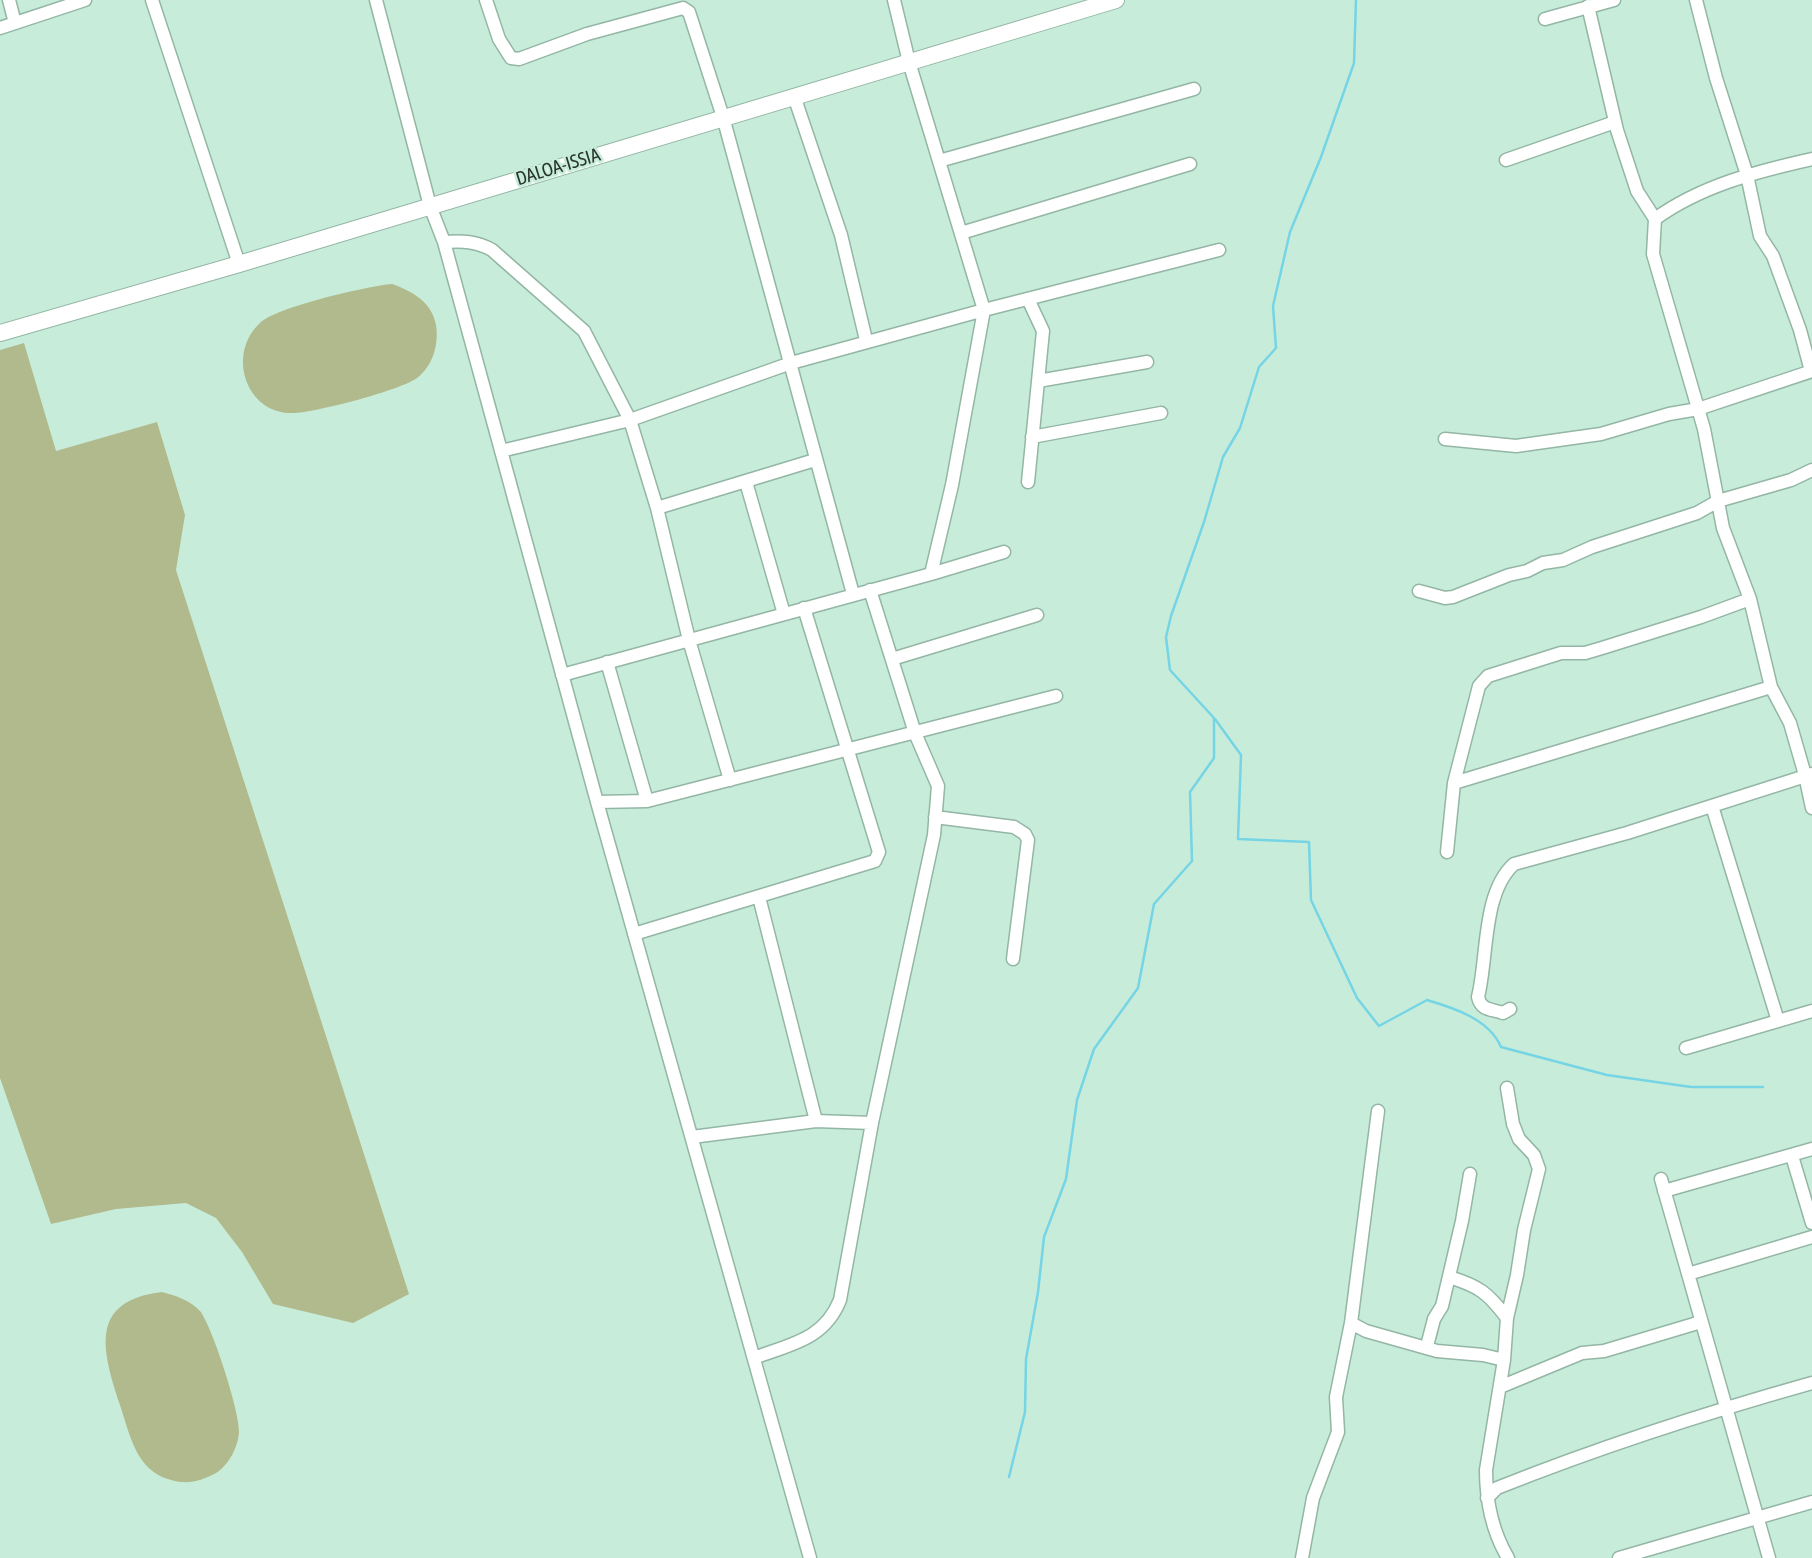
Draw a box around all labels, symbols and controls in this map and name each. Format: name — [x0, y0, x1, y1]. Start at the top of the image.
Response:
street label: DALOA-ISSIA — [513, 143, 603, 191]

